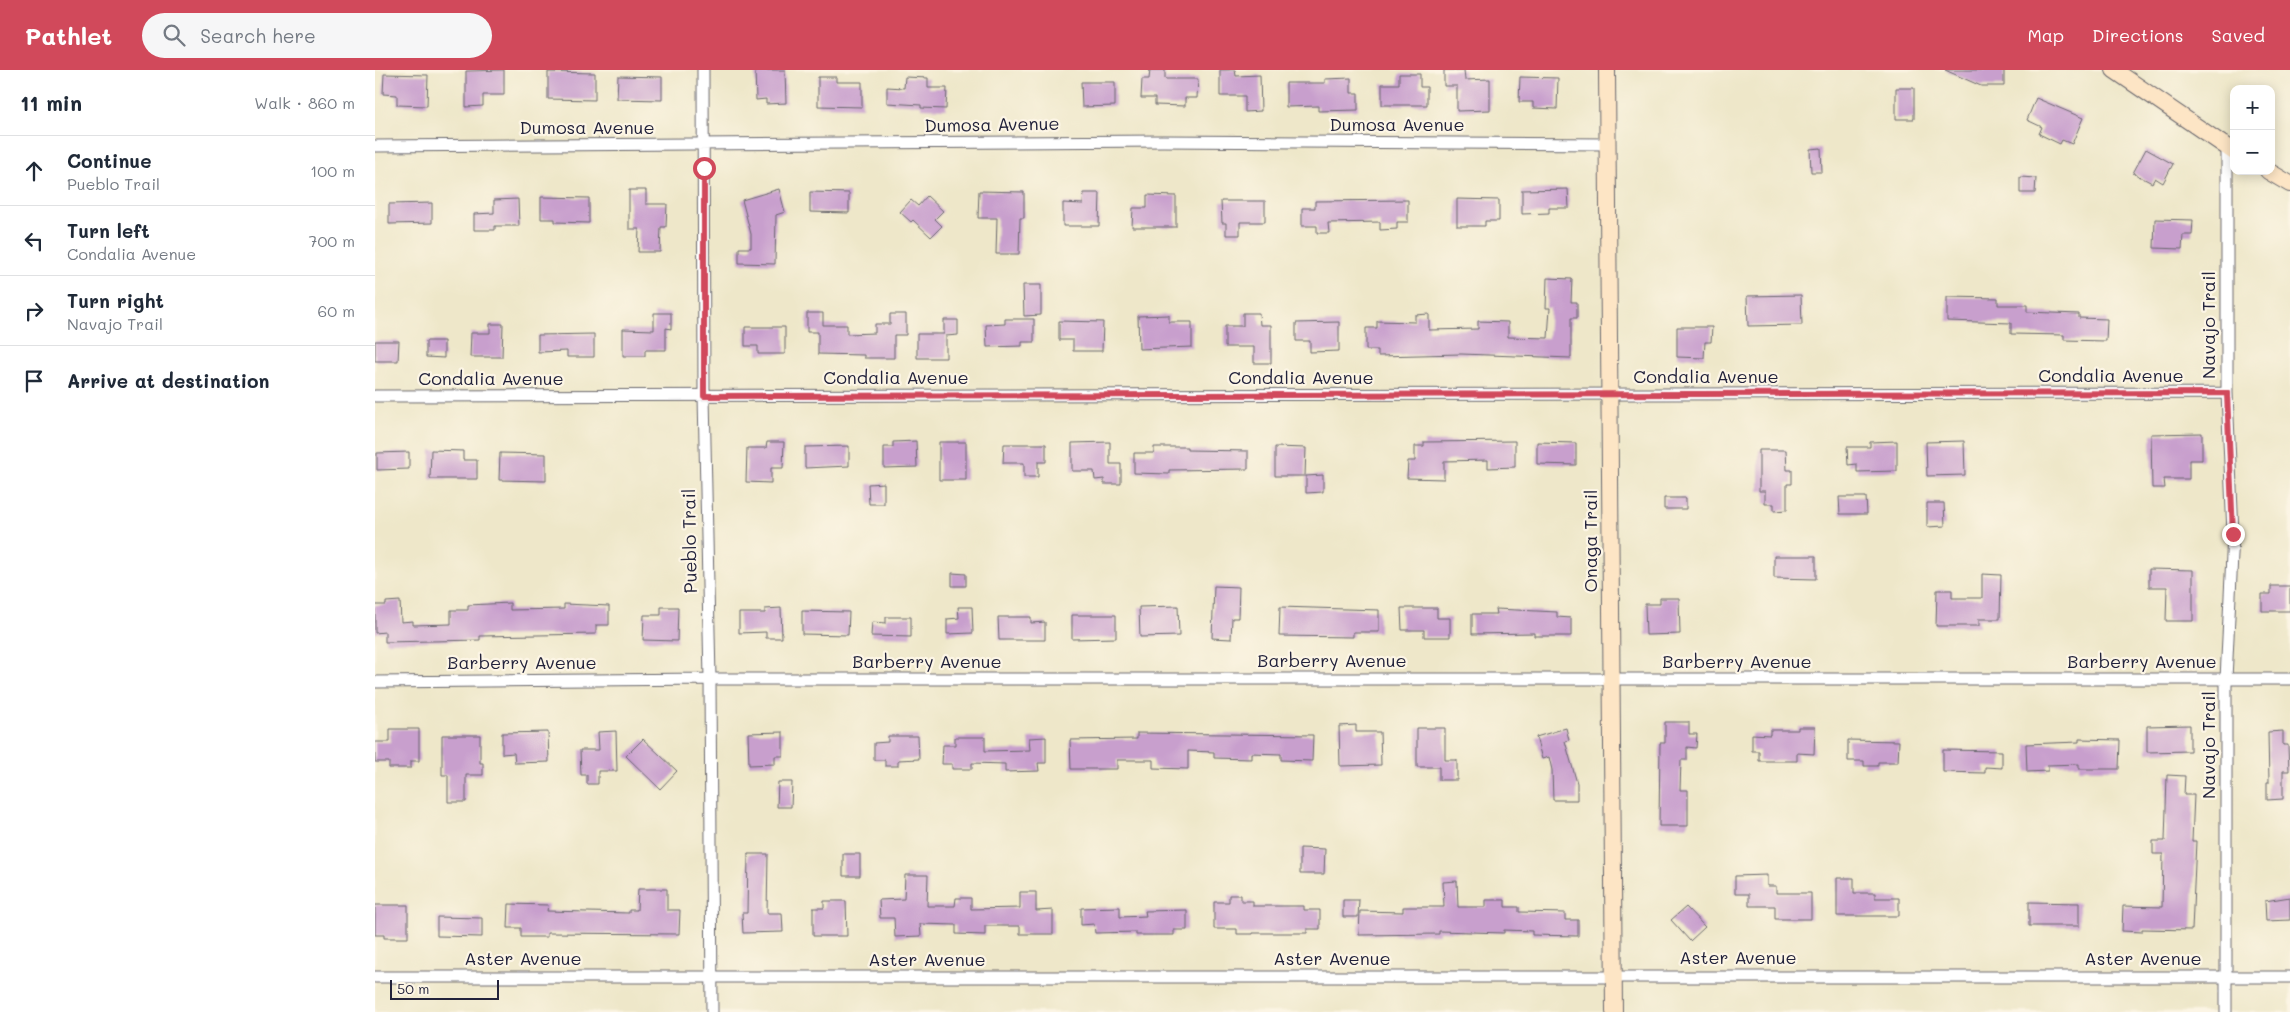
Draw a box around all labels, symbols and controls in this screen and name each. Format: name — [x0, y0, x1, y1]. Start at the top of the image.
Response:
search box — [142, 13, 492, 58]
text: Pathlet — [25, 20, 112, 51]
icon: search — [160, 21, 188, 49]
text: Search here — [200, 23, 316, 48]
text: Map — [2027, 23, 2064, 47]
text: Directions — [2092, 23, 2184, 47]
text: Saved — [2212, 23, 2265, 47]
map controls — [2230, 85, 2275, 175]
button: + — [2230, 85, 2275, 130]
text: 11 min — [20, 89, 82, 116]
text: Walk · 860 m — [254, 92, 355, 113]
street label: Dumosa Avenue — [924, 111, 1060, 137]
street label: Dumosa Avenue — [1329, 112, 1465, 136]
street label: Dumosa Avenue — [519, 115, 655, 139]
button: − — [2230, 130, 2275, 175]
text: Continue — [67, 148, 152, 173]
icon: ahead — [20, 157, 48, 185]
route start — [693, 157, 716, 180]
text: 100 m — [310, 160, 355, 181]
text: Pueblo Trail — [67, 173, 160, 194]
text: Turn left — [67, 218, 150, 243]
icon: left — [20, 227, 48, 255]
text: 700 m — [308, 230, 355, 251]
text: Condalia Avenue — [67, 243, 196, 264]
street label: Navajo Trail — [2196, 271, 2220, 379]
text: Turn right — [67, 288, 164, 313]
icon: right — [20, 297, 48, 325]
text: 60 m — [318, 300, 355, 321]
text: Navajo Trail — [67, 313, 163, 334]
street label: Condalia Avenue — [2038, 363, 2184, 387]
street label: Condalia Avenue — [1633, 364, 1779, 388]
street label: Condalia Avenue — [823, 365, 969, 389]
street label: Condalia Avenue — [1228, 365, 1374, 389]
street label: Condalia Avenue — [418, 366, 564, 390]
icon: arrive — [20, 367, 48, 395]
text: Arrive at destination — [67, 368, 270, 393]
street label: Pueblo Trail — [676, 488, 702, 594]
street label: Onaga Trail — [1578, 489, 1602, 593]
route end — [2222, 523, 2245, 546]
street label: Barberry Avenue — [1257, 648, 1407, 672]
street label: Barberry Avenue — [852, 649, 1002, 673]
street label: Barberry Avenue — [1662, 649, 1812, 673]
street label: Barberry Avenue — [2067, 649, 2217, 673]
street label: Barberry Avenue — [447, 650, 597, 674]
street label: Navajo Trail — [2196, 691, 2220, 799]
street label: Aster Avenue — [1679, 945, 1797, 969]
street label: Aster Avenue — [464, 946, 582, 970]
street label: Aster Avenue — [1273, 946, 1391, 970]
street label: Aster Avenue — [2084, 946, 2202, 970]
street label: Aster Avenue — [868, 947, 986, 971]
scale bar — [390, 977, 499, 1000]
text: 50 m — [397, 979, 429, 998]

